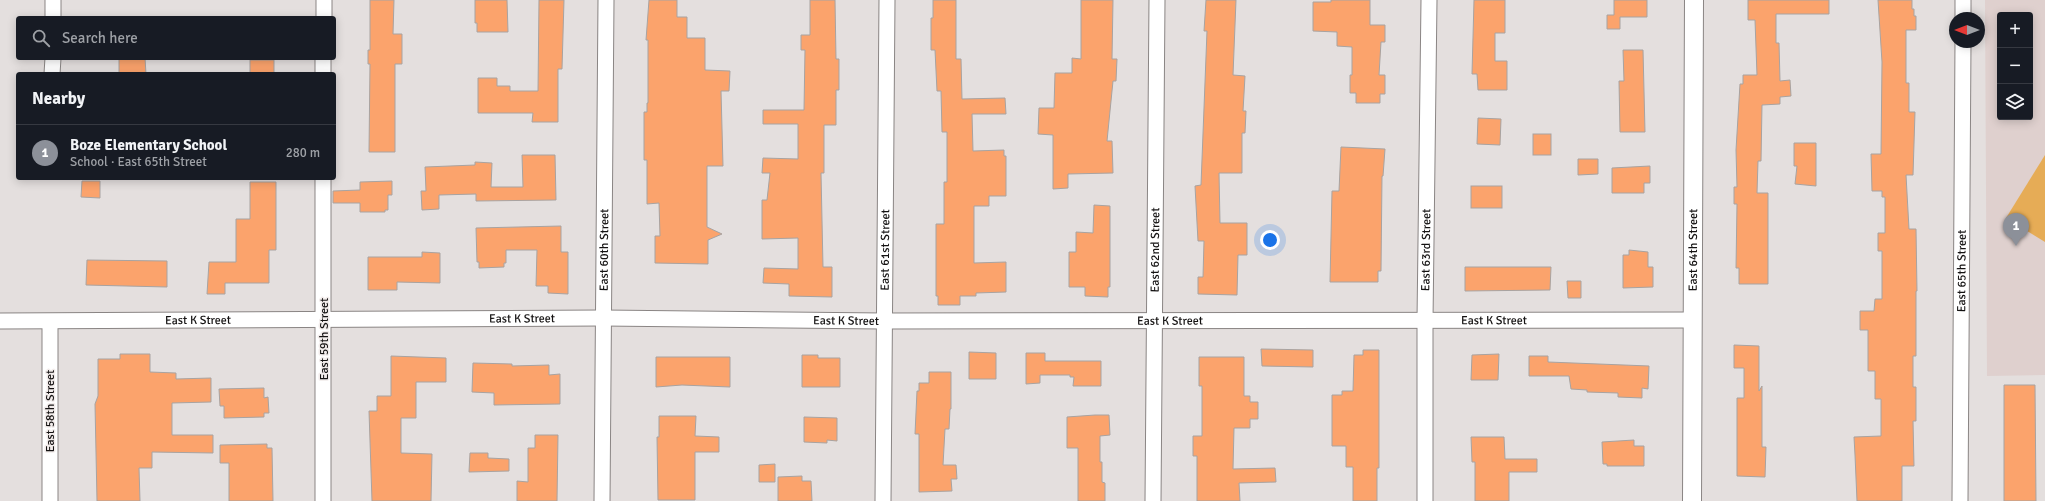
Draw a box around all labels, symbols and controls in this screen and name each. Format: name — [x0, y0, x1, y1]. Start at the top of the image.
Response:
north arrow — [1949, 12, 1985, 48]
map controls — [1997, 12, 2033, 120]
button: + — [1997, 12, 2033, 48]
search box — [16, 16, 336, 60]
icon: search — [30, 27, 52, 49]
text: Search here — [62, 29, 138, 47]
button: − — [1997, 48, 2033, 84]
button: layers — [1997, 84, 2033, 120]
text: Nearby — [32, 88, 85, 109]
text: Boze Elementary School — [70, 136, 227, 154]
text: 1 — [41, 145, 49, 161]
text: 280 m — [286, 145, 320, 161]
text: School · East 65th Street — [70, 154, 207, 170]
street label: East 62nd Street — [1148, 208, 1163, 292]
street label: East 60th Street — [597, 209, 612, 291]
street label: East 61st Street — [878, 209, 893, 291]
street label: East 63rd Street — [1418, 209, 1434, 291]
street label: East 64th Street — [1686, 209, 1701, 291]
pin: 1 — [2003, 213, 2029, 246]
your location — [1260, 230, 1280, 250]
street label: East 65th Street — [1954, 230, 1970, 312]
street label: East 59th Street — [317, 298, 332, 380]
street label: East K Street — [489, 311, 555, 327]
street label: East K Street — [165, 313, 231, 328]
street label: East K Street — [813, 313, 879, 329]
street label: East K Street — [1461, 313, 1527, 328]
street label: East K Street — [1137, 314, 1203, 329]
street label: East 58th Street — [43, 370, 58, 452]

